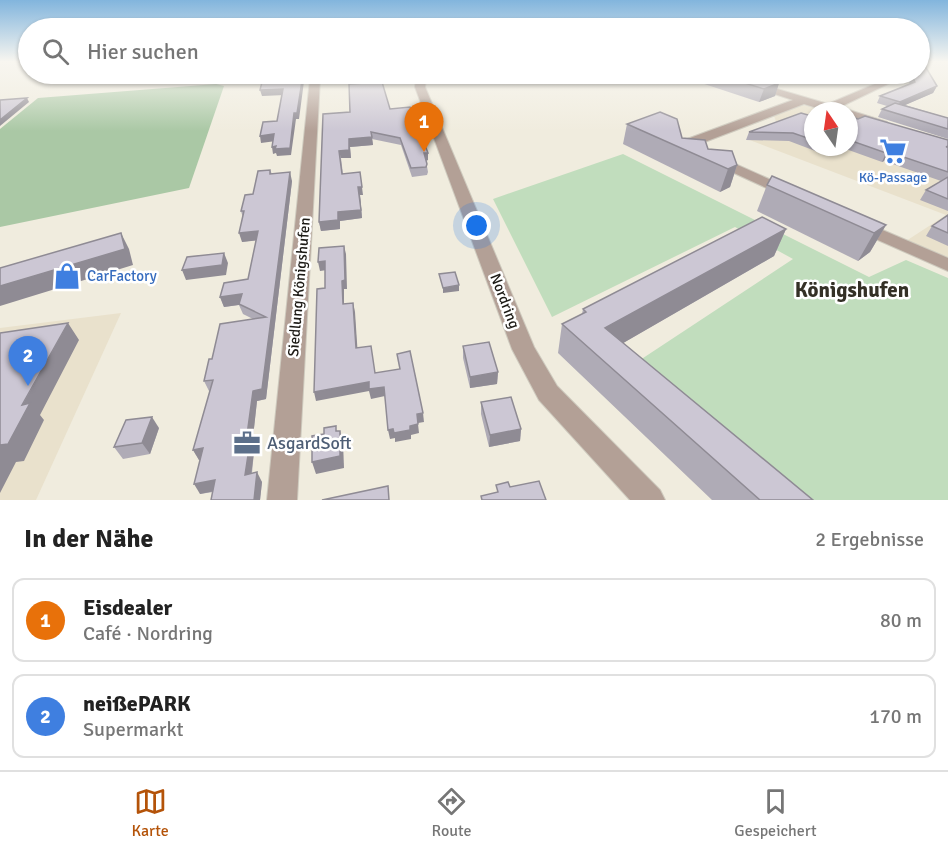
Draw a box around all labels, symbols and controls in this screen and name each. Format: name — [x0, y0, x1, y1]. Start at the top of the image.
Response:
search box — [18, 18, 930, 84]
icon: search — [39, 35, 72, 68]
text: Hier suchen — [87, 38, 199, 65]
pin: 1 — [404, 102, 444, 152]
north arrow — [804, 102, 858, 156]
supermarket icon: Kö-Passage — [878, 136, 908, 166]
place label: Kö-Passage — [859, 169, 927, 186]
your location — [462, 211, 491, 240]
street label: Siedlung Königshufen — [284, 217, 314, 357]
shop icon: CarFactory — [52, 261, 82, 291]
place label: CarFactory — [87, 267, 157, 285]
street label: Nordring — [486, 271, 524, 331]
district label: Königshufen — [795, 277, 909, 303]
pin: 2 — [9, 336, 48, 386]
office icon: AsgardSoft — [232, 428, 262, 458]
place label: AsgardSoft — [267, 432, 352, 454]
text: In der Nähe — [24, 523, 154, 555]
text: 2 Ergebnisse — [815, 527, 924, 552]
text: Eisdealer — [83, 594, 172, 621]
text: 1 — [40, 608, 51, 633]
text: 80 m — [880, 608, 922, 633]
text: Café · Nordring — [83, 621, 213, 646]
text: neißePARK — [83, 690, 191, 717]
text: 2 — [40, 704, 51, 729]
text: 170 m — [869, 704, 922, 729]
text: Supermarkt — [83, 717, 184, 742]
tab: Karte — [131, 785, 169, 841]
tab: Route — [432, 785, 472, 841]
tab: Gespeichert — [734, 785, 817, 841]

